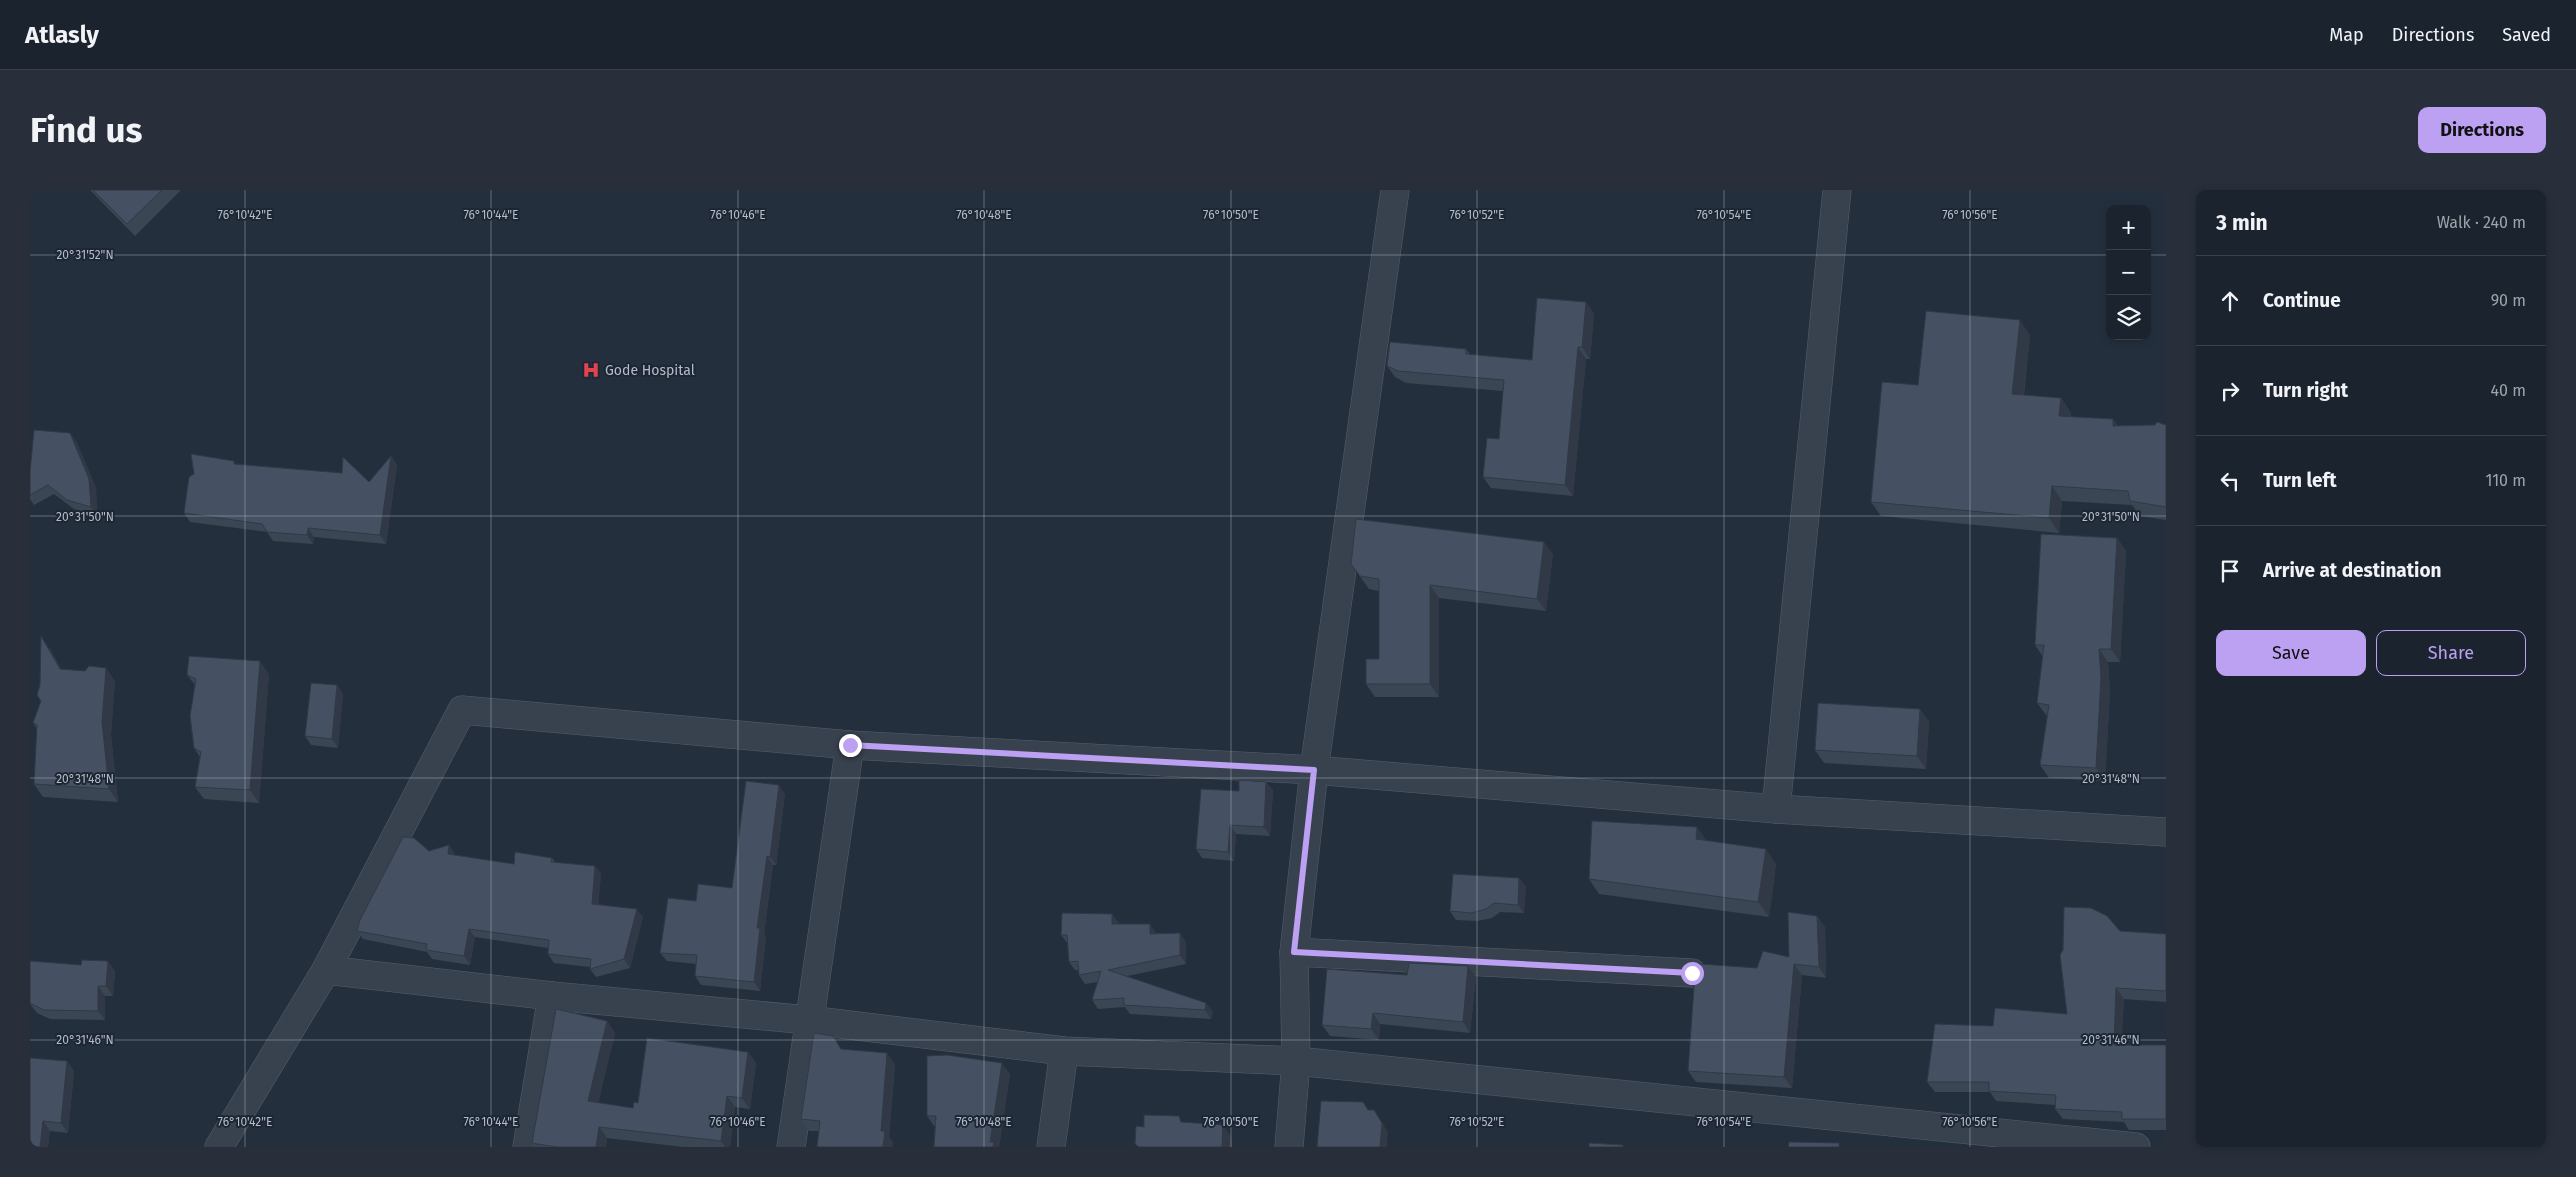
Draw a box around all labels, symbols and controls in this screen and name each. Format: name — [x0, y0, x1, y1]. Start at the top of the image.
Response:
text: Atlasly — [25, 21, 99, 49]
text: Map — [2329, 24, 2364, 46]
text: Directions — [2392, 24, 2474, 46]
text: Saved — [2502, 24, 2551, 46]
button: Directions — [2418, 107, 2546, 153]
text: Find us — [30, 109, 142, 151]
map controls — [2106, 205, 2151, 340]
button: + — [2106, 205, 2151, 250]
text: 76°10'42"E — [218, 208, 272, 222]
text: 76°10'44"E — [464, 208, 518, 222]
text: 76°10'46"E — [710, 208, 766, 222]
text: 76°10'48"E — [956, 208, 1012, 222]
text: 76°10'50"E — [1203, 208, 1259, 222]
text: 76°10'52"E — [1449, 208, 1505, 222]
text: 76°10'54"E — [1696, 208, 1752, 222]
text: 76°10'56"E — [1942, 208, 1998, 222]
text: 3 min — [2216, 210, 2268, 236]
text: Walk · 240 m — [2437, 213, 2526, 232]
text: 20°31'52"N — [56, 248, 114, 262]
button: − — [2106, 250, 2151, 295]
icon: ahead — [2216, 287, 2244, 315]
text: Continue — [2263, 289, 2341, 312]
text: 90 m — [2491, 291, 2526, 310]
button: layers — [2106, 295, 2151, 340]
hospital icon: Gode Hospital — [581, 360, 601, 380]
place label: Gode Hospital — [605, 362, 695, 379]
icon: right — [2216, 377, 2244, 405]
text: Turn right — [2263, 379, 2348, 402]
text: 40 m — [2491, 381, 2526, 400]
icon: left — [2216, 467, 2244, 495]
text: Turn left — [2263, 469, 2337, 492]
text: 110 m — [2485, 471, 2526, 490]
text: 20°31'50"N — [56, 510, 114, 524]
text: 20°31'50"N — [2082, 510, 2140, 524]
icon: arrive — [2216, 557, 2244, 585]
text: Arrive at destination — [2263, 559, 2442, 582]
button: Save — [2216, 630, 2366, 676]
button: Share — [2376, 630, 2526, 676]
route end — [839, 734, 862, 757]
text: 20°31'48"N — [56, 772, 114, 786]
text: 20°31'48"N — [2082, 772, 2140, 786]
route start — [1681, 962, 1704, 985]
text: 20°31'46"N — [56, 1033, 114, 1047]
text: 20°31'46"N — [2082, 1033, 2140, 1047]
text: 76°10'42"E — [218, 1115, 272, 1129]
text: 76°10'44"E — [464, 1115, 518, 1129]
text: 76°10'46"E — [710, 1115, 766, 1129]
text: 76°10'48"E — [956, 1115, 1012, 1129]
text: 76°10'50"E — [1203, 1115, 1259, 1129]
text: 76°10'52"E — [1449, 1115, 1505, 1129]
text: 76°10'54"E — [1696, 1115, 1752, 1129]
text: 76°10'56"E — [1942, 1115, 1998, 1129]

